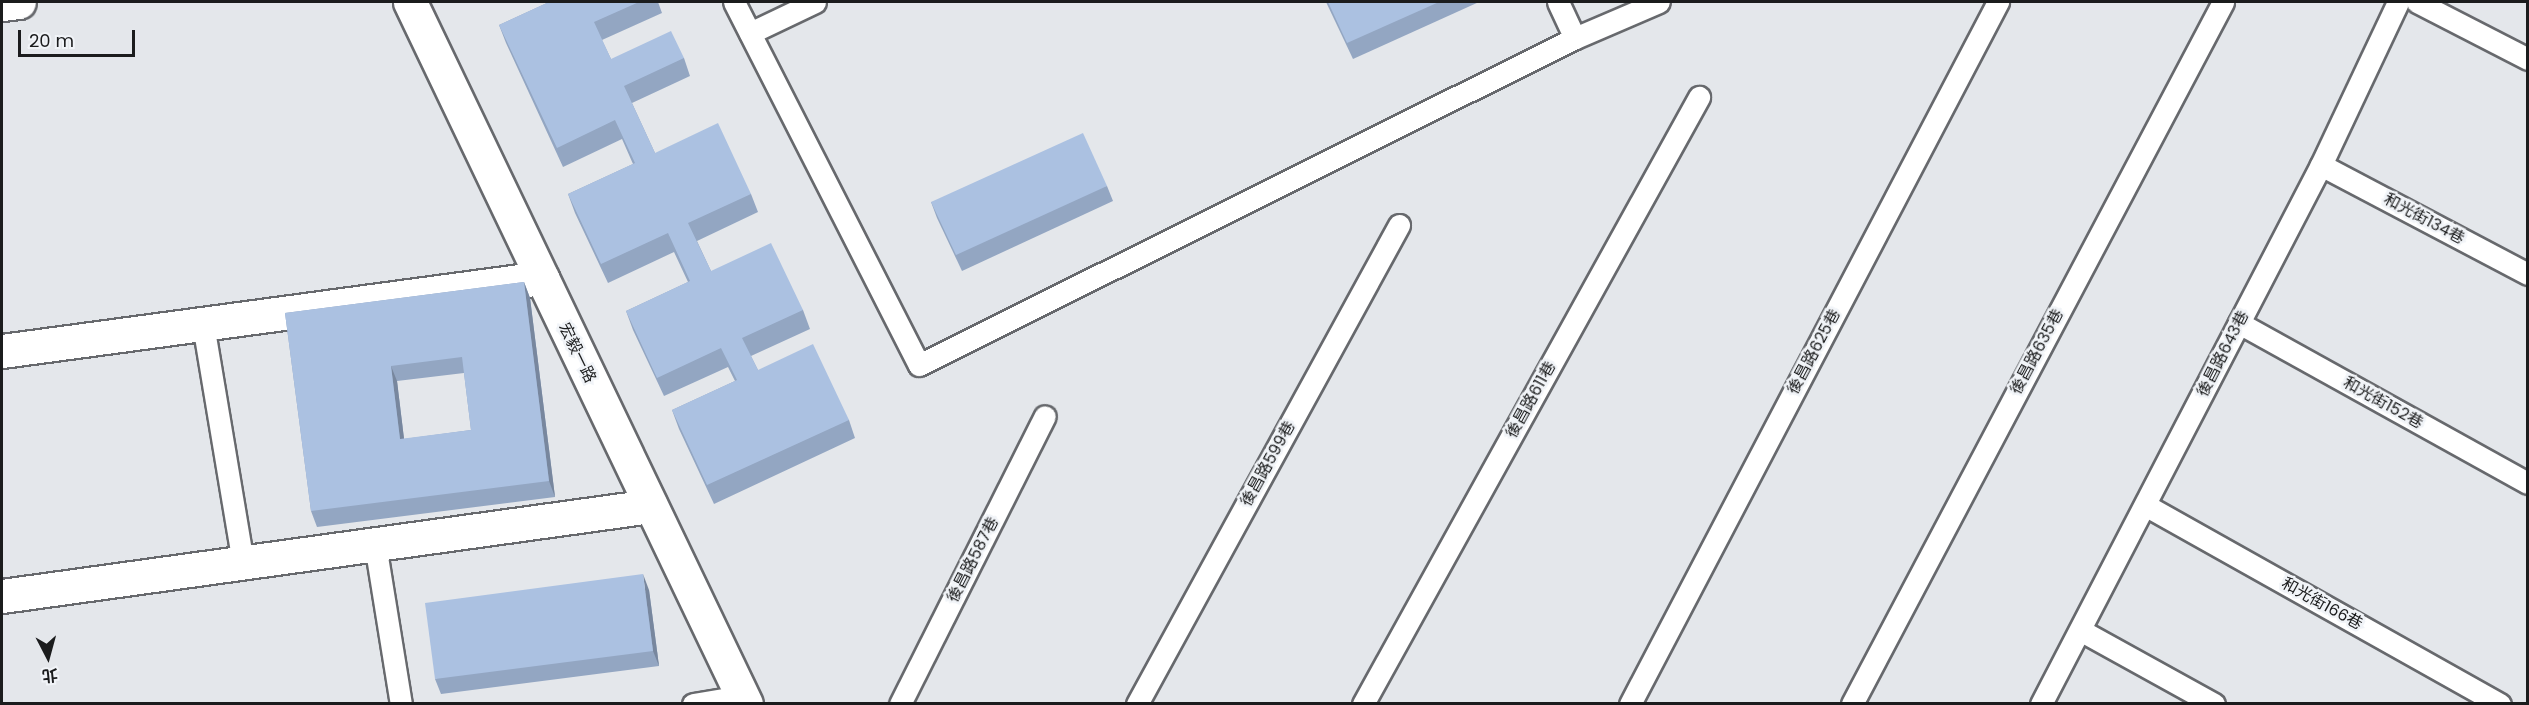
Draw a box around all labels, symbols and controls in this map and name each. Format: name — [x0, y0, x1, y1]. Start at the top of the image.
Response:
scale bar — [21, 18, 138, 56]
text: 20 m — [29, 28, 74, 53]
street label: 和光街134巷 — [2380, 190, 2468, 248]
street label: 後昌路625巷 — [1784, 306, 1844, 398]
street label: 後昌路635巷 — [2007, 306, 2067, 398]
street label: 後昌路643巷 — [2193, 308, 2253, 400]
street label: 宏毅一路 — [554, 320, 600, 386]
street label: 後昌路611巷 — [1502, 358, 1560, 442]
street label: 和光街152巷 — [2340, 373, 2426, 433]
street label: 後昌路599巷 — [1237, 418, 1299, 510]
street label: 後昌路587巷 — [943, 514, 1003, 606]
street label: 和光街166巷 — [2278, 574, 2366, 634]
north arrow — [18, 627, 78, 687]
text: 北 — [41, 663, 59, 688]

